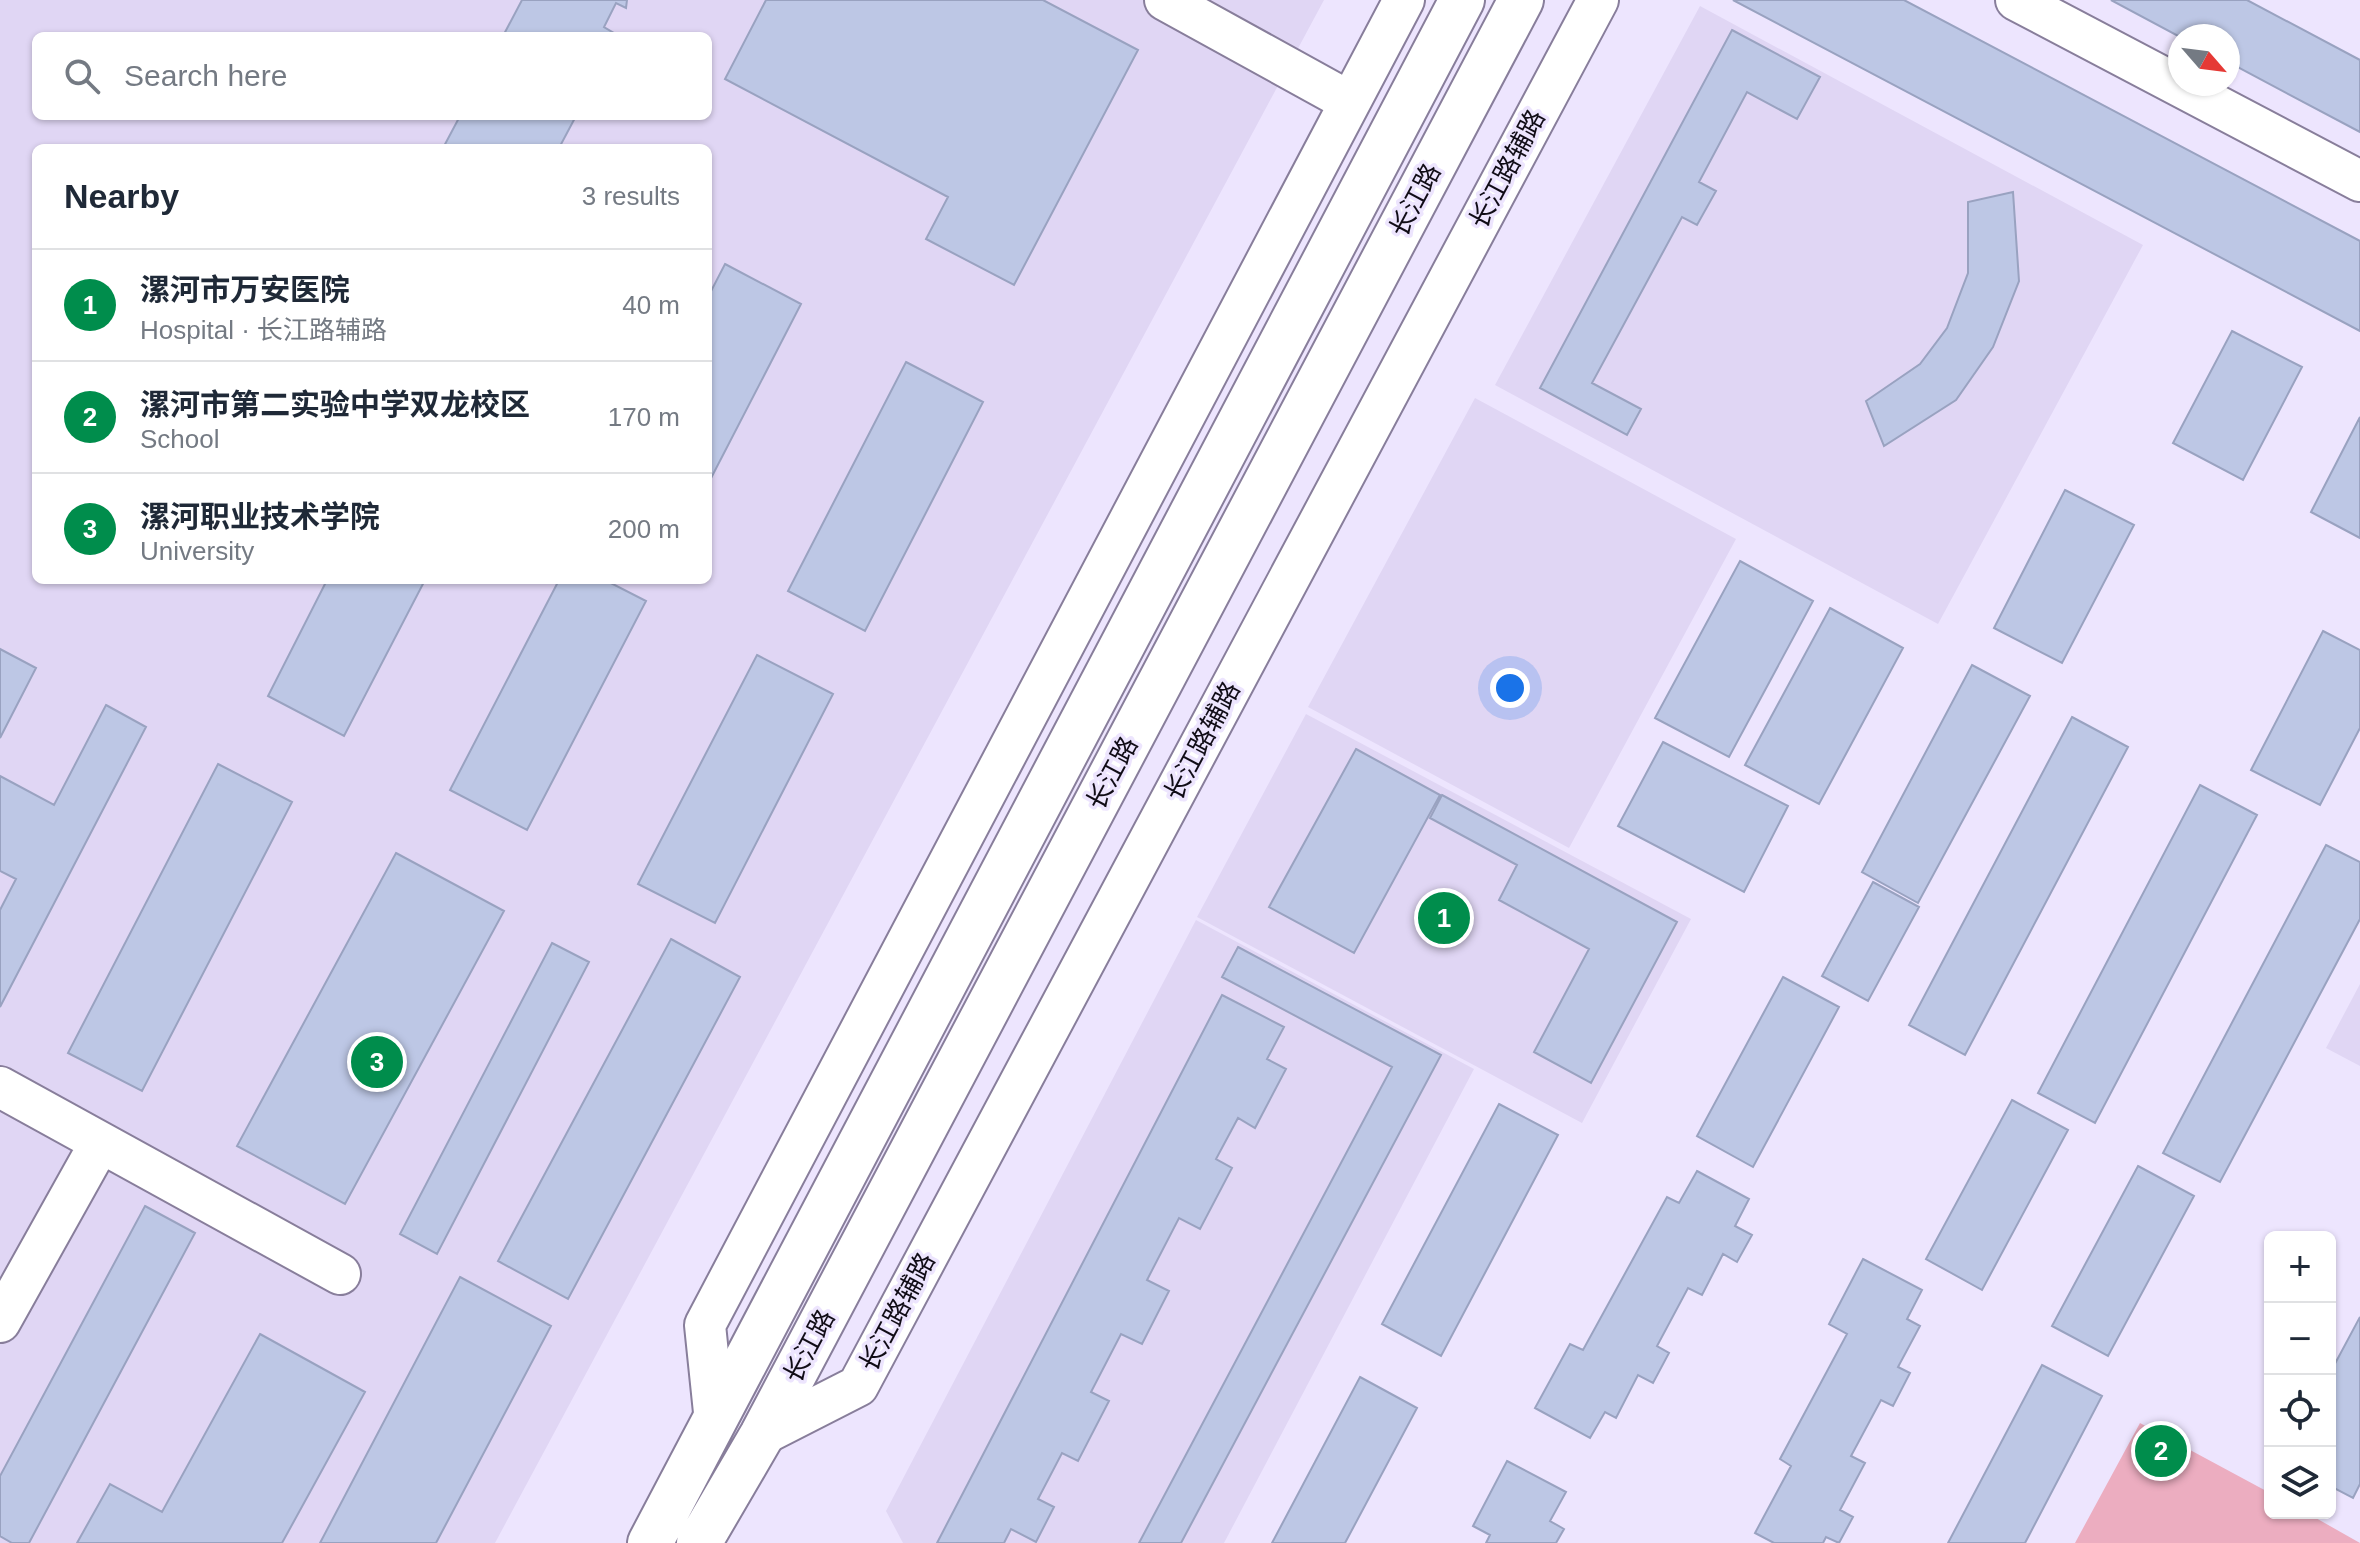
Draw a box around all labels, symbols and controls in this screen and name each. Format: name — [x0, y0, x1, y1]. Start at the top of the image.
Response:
north arrow — [2168, 24, 2240, 96]
search box — [32, 32, 712, 120]
icon: search — [60, 54, 104, 98]
text: Search here — [124, 59, 287, 92]
street label: 长江路辅路 — [1463, 105, 1551, 233]
street label: 长江路 — [1383, 159, 1447, 241]
text: Nearby — [64, 177, 179, 215]
text: 3 results — [582, 181, 680, 211]
text: 漯河市万安医院 — [140, 273, 350, 306]
text: 1 — [83, 290, 97, 320]
text: 40 m — [622, 290, 680, 320]
text: Hospital · 长江路辅路 — [140, 315, 387, 345]
text: 漯河市第二实验中学双龙校区 — [140, 388, 530, 421]
text: 2 — [83, 402, 97, 432]
text: 170 m — [608, 402, 680, 432]
text: School — [140, 424, 220, 454]
text: 漯河职业技术学院 — [140, 500, 380, 533]
text: 3 — [83, 514, 97, 544]
text: 200 m — [608, 514, 680, 544]
text: University — [140, 536, 254, 566]
your location — [1490, 668, 1530, 708]
street label: 长江路辅路 — [1158, 677, 1246, 805]
street label: 长江路 — [1080, 732, 1144, 814]
pin: 1 — [1418, 888, 1470, 948]
pin: 3 — [351, 1032, 403, 1092]
map controls — [2264, 1231, 2336, 1519]
button: + — [2264, 1231, 2336, 1303]
street label: 长江路辅路 — [853, 1248, 941, 1376]
button: − — [2264, 1303, 2336, 1375]
street label: 长江路 — [777, 1305, 841, 1387]
button: locate — [2264, 1375, 2336, 1447]
pin: 2 — [2135, 1421, 2187, 1481]
button: layers — [2264, 1447, 2336, 1519]

